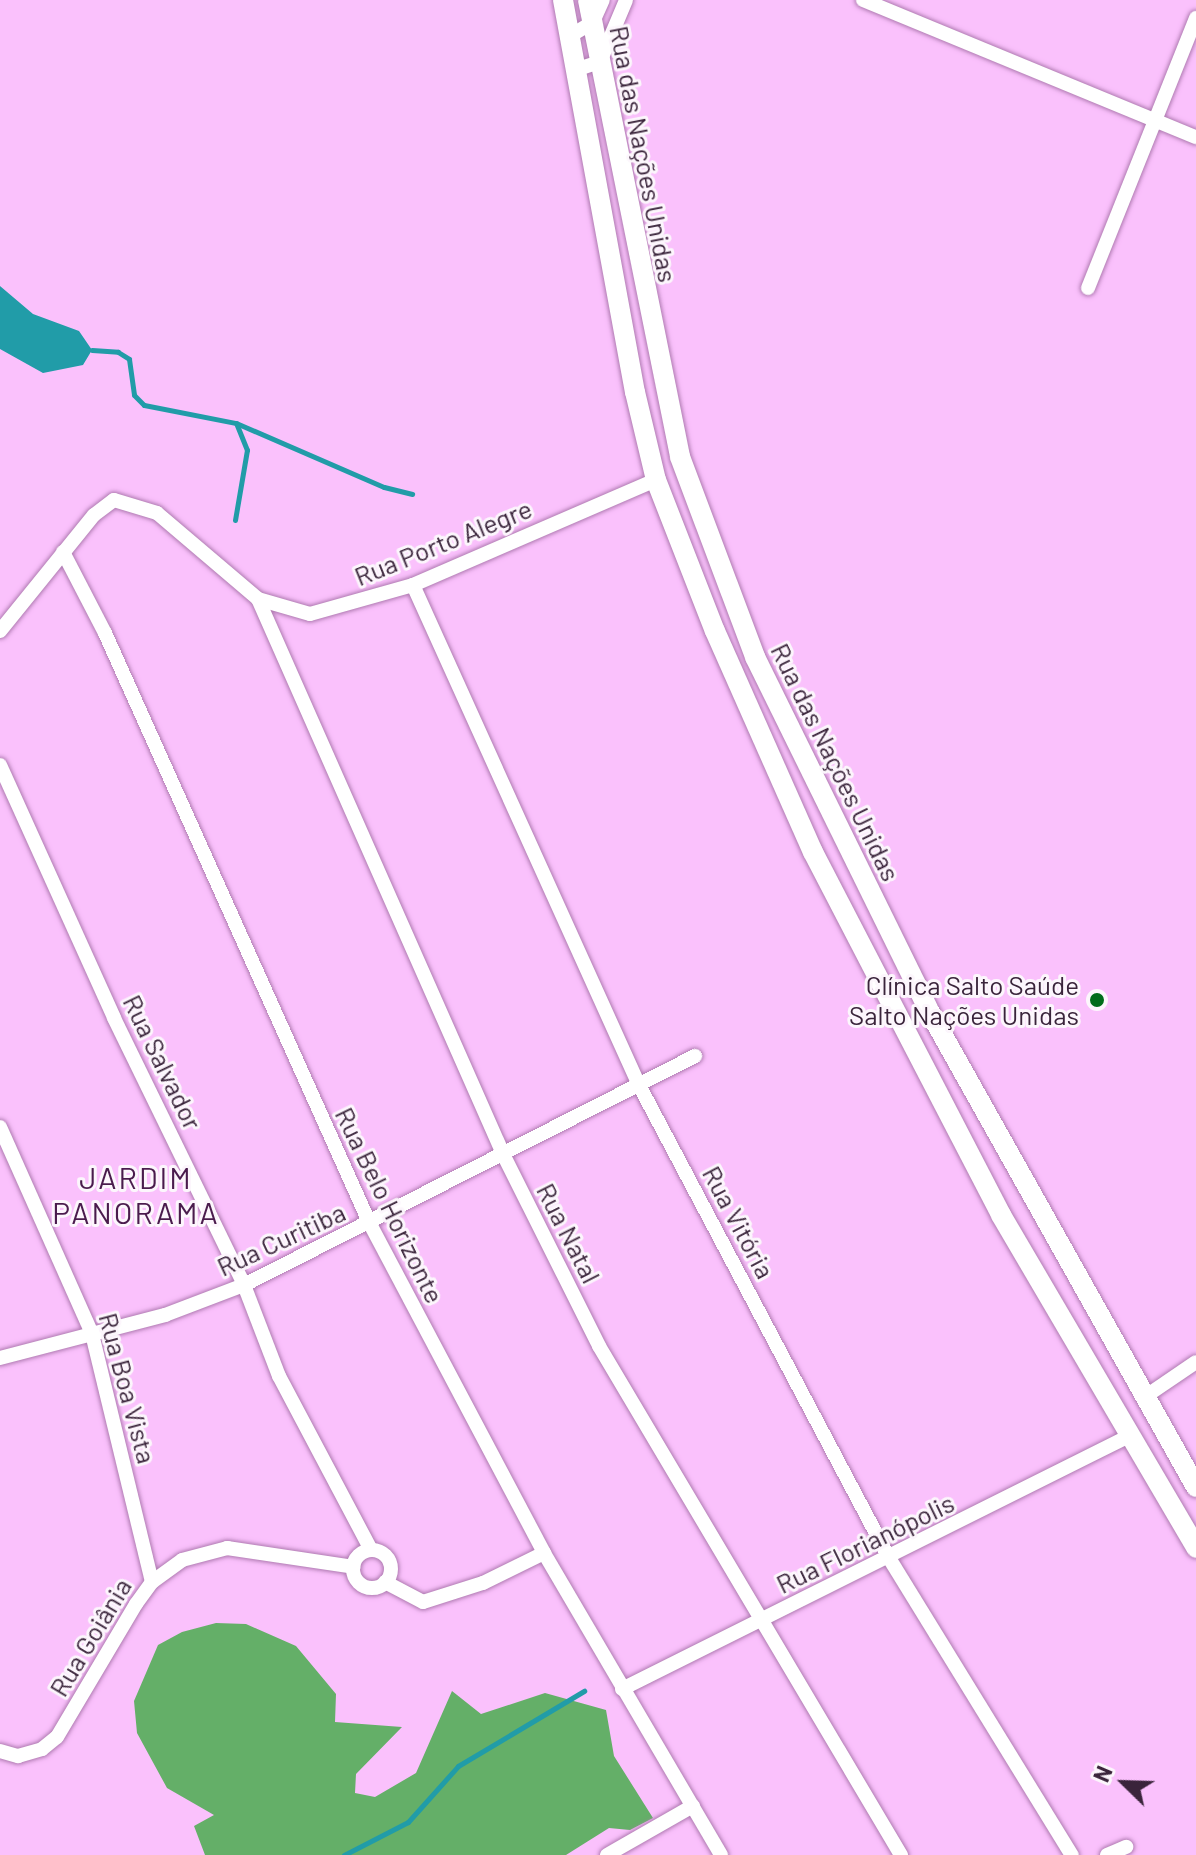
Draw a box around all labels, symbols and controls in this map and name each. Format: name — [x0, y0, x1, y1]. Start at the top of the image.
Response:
street label: Rua das Nações Unidas — [604, 23, 684, 285]
street label: Rua Porto Alegre — [350, 492, 536, 592]
street label: Rua das Nações Unidas — [765, 638, 907, 886]
place label: Clínica Salto Saúde Salto Nações Unidas — [849, 969, 1079, 1030]
marker: Clínica Salto Saúde Salto Nações Unidas — [1086, 989, 1108, 1011]
street label: Rua Salvador — [117, 990, 209, 1134]
street label: Rua Belo Horizonte — [329, 1102, 451, 1308]
district label: JARDIM PANORAMA — [52, 1159, 220, 1230]
street label: Rua Vitória — [696, 1161, 782, 1283]
street label: Rua Natal — [531, 1178, 607, 1288]
street label: Rua Curitiba — [212, 1196, 350, 1282]
street label: Rua Boa Vista — [93, 1309, 163, 1467]
street label: Rua Florianópolis — [771, 1486, 959, 1600]
street label: Rua Goiânia — [43, 1572, 137, 1702]
north arrow — [1084, 1743, 1164, 1823]
text: N — [1087, 1762, 1117, 1785]

